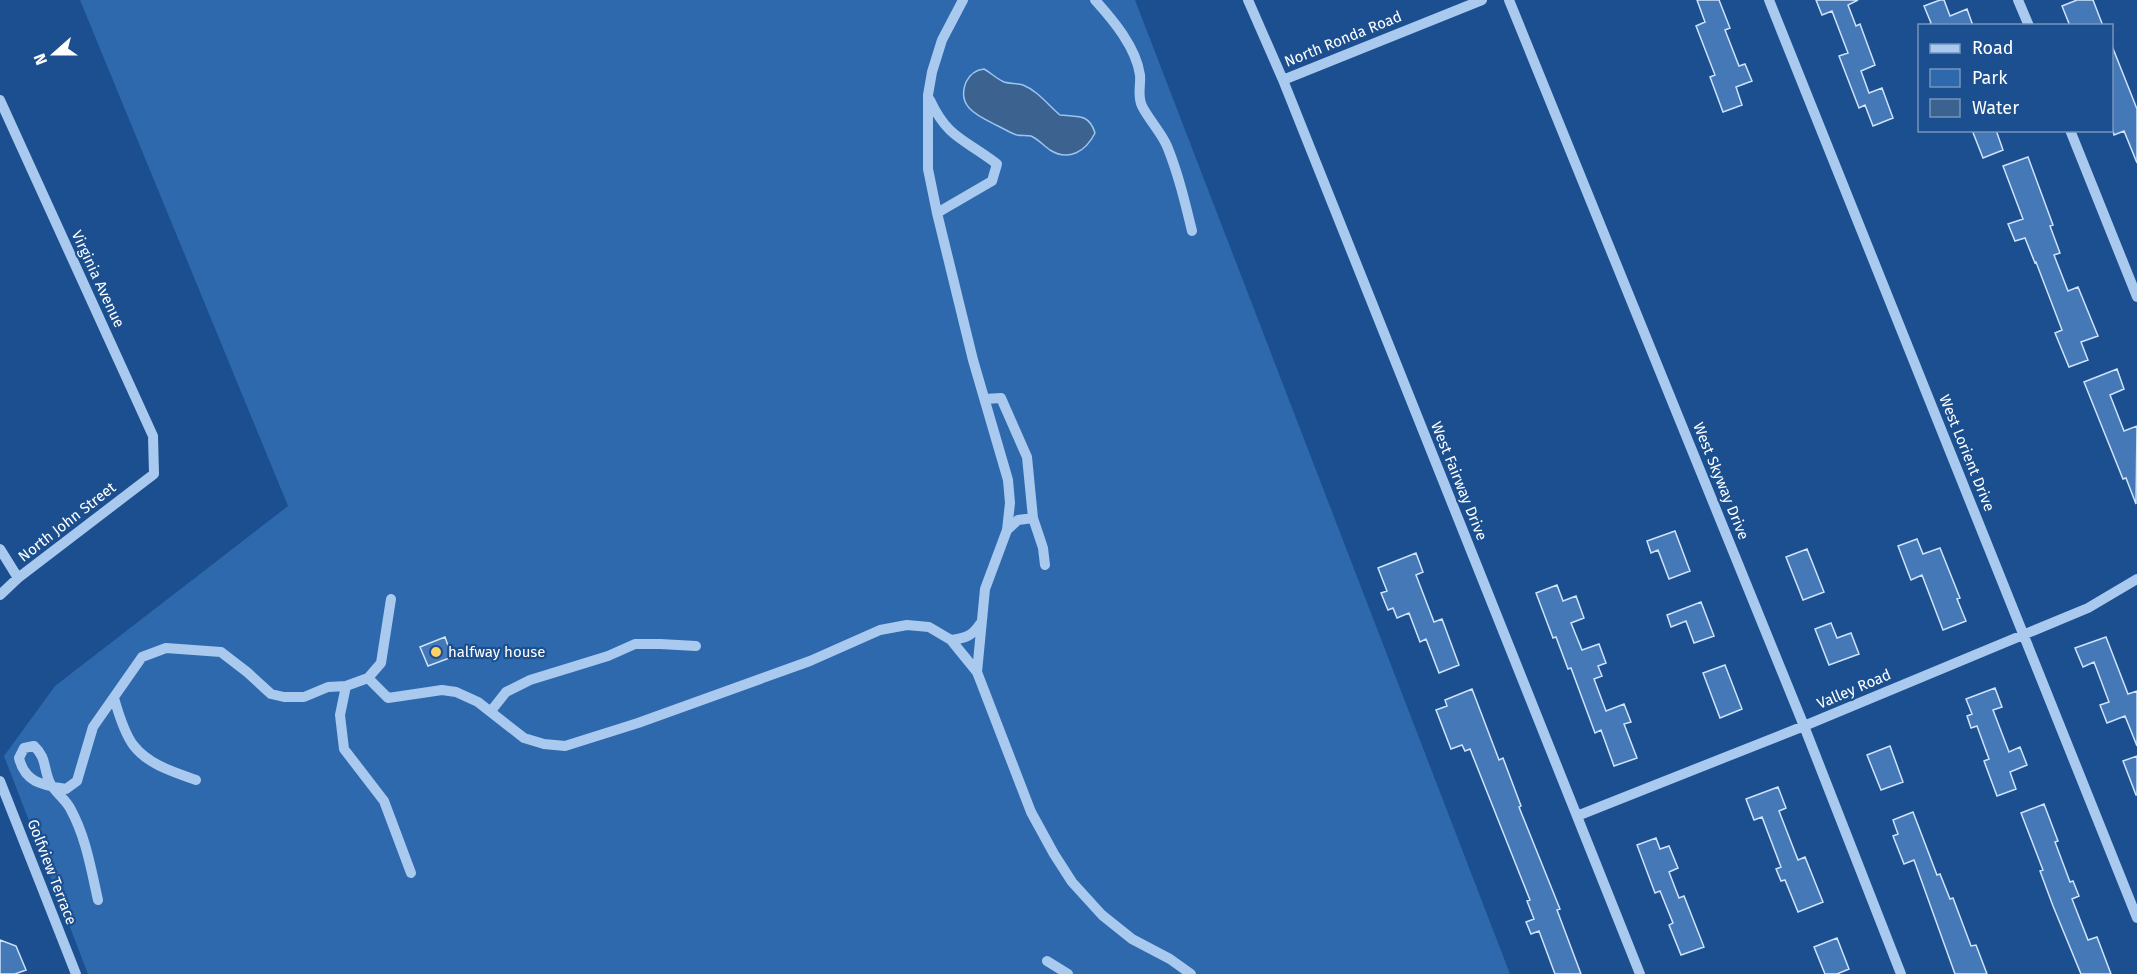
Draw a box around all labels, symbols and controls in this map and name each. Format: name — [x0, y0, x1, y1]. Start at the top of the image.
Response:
street label: North Ronda Road — [1282, 7, 1404, 71]
north arrow — [24, 24, 84, 84]
legend — [1918, 24, 2113, 132]
text: Road — [1972, 37, 2014, 59]
text: N — [30, 51, 51, 68]
text: Park — [1972, 67, 2008, 89]
text: Water — [1972, 97, 2019, 119]
street label: Virginia Avenue — [68, 228, 128, 330]
street label: West Lorient Drive — [1935, 392, 1999, 514]
street label: West Fairway Drive — [1427, 419, 1491, 543]
street label: West Skyway Drive — [1689, 420, 1753, 542]
street label: North John Street — [15, 478, 120, 566]
place label: halfway house — [448, 643, 546, 661]
marker: halfway house — [429, 645, 443, 659]
street label: Valley Road — [1814, 665, 1894, 713]
street label: Golfview Terrace — [24, 817, 80, 927]

